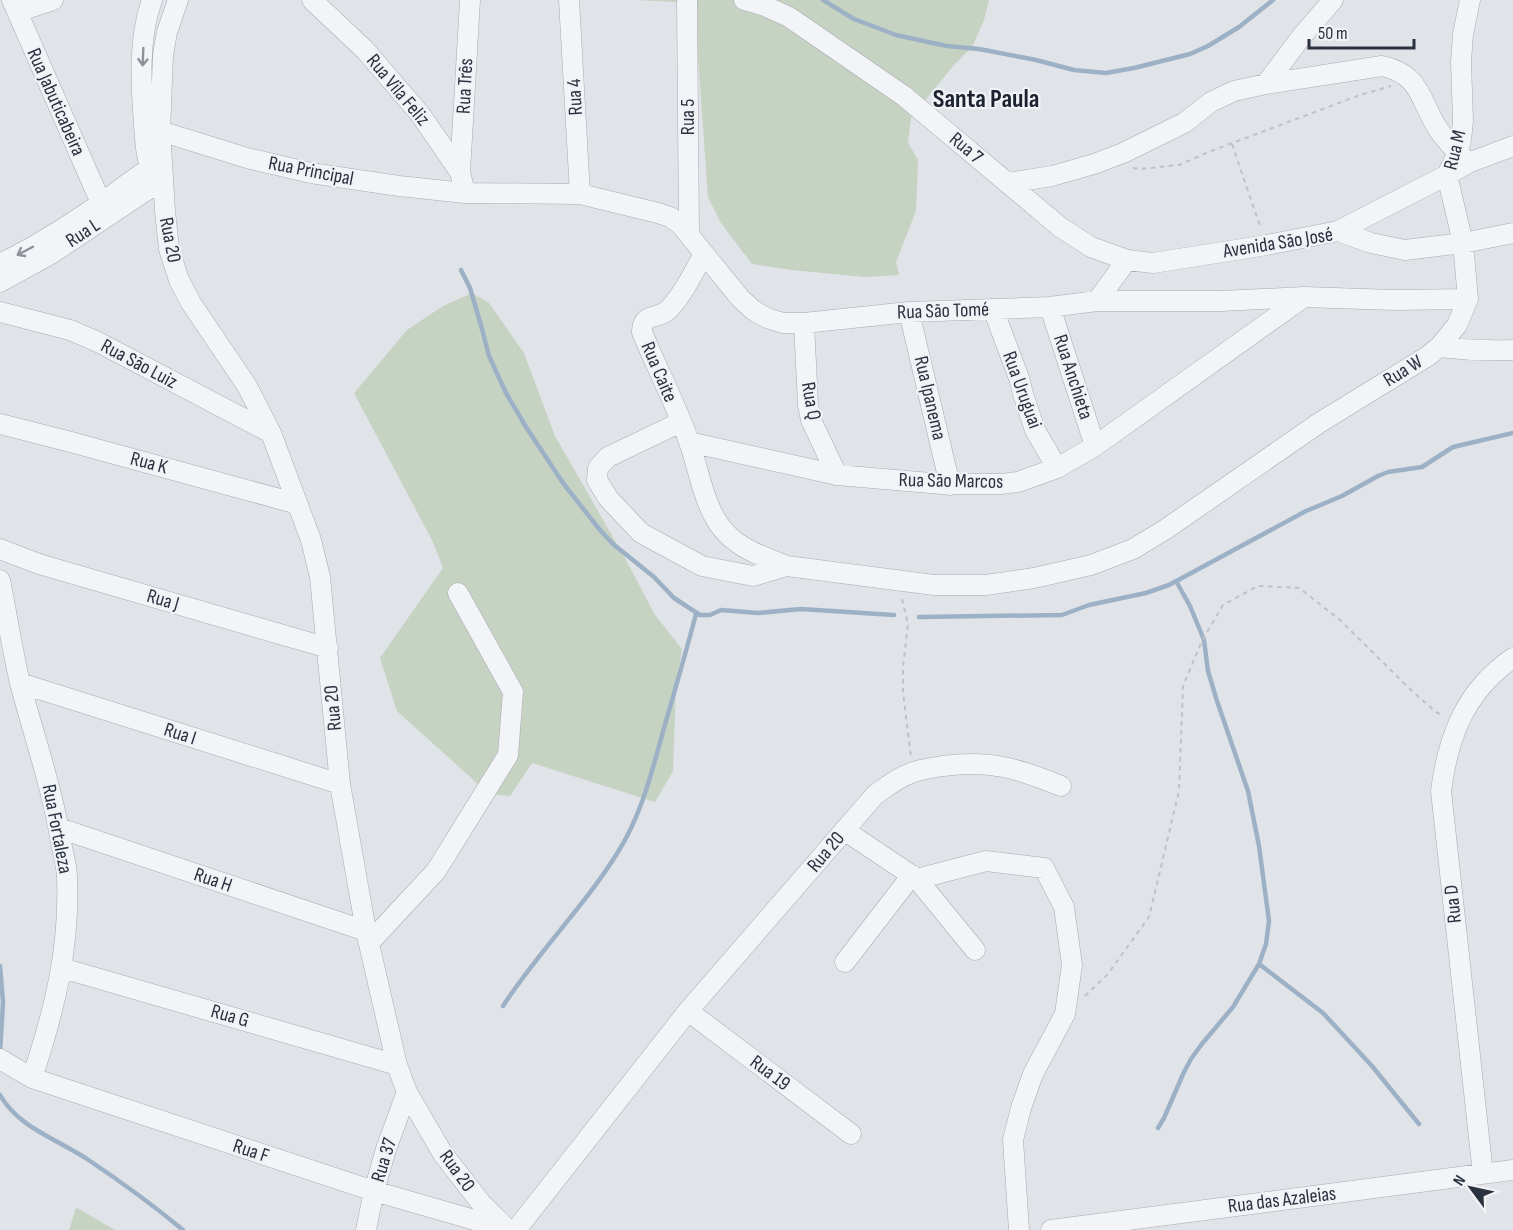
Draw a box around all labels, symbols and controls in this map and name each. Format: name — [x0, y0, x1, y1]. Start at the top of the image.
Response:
scale bar — [1309, 12, 1414, 50]
text: 50 m — [1318, 23, 1348, 44]
street label: Rua Jabuticabeira — [22, 44, 90, 160]
one-way arrow — [137, 47, 148, 67]
street label: Rua Vila Feliz — [361, 49, 435, 131]
street label: Rua Três — [452, 58, 478, 114]
street label: Rua 4 — [562, 78, 588, 116]
district label: Santa Paula — [933, 84, 1039, 115]
street label: Rua 5 — [676, 99, 700, 135]
street label: Rua 7 — [944, 127, 988, 169]
street label: Rua M — [1438, 128, 1472, 172]
street label: Rua Principal — [266, 151, 356, 191]
street label: Rua L — [61, 213, 105, 253]
street label: Rua 20 — [154, 215, 186, 265]
street label: Avenida São José — [1220, 222, 1335, 264]
one-way arrow — [16, 246, 34, 258]
street label: Rua São Tomé — [897, 297, 989, 325]
street label: Rua Anchieta — [1048, 331, 1098, 423]
street label: Rua São Luiz — [97, 334, 181, 394]
street label: Rua Caite — [636, 338, 682, 406]
street label: Rua Uruguai — [997, 348, 1047, 432]
street label: Rua W — [1379, 350, 1427, 392]
street label: Rua Ipanema — [909, 354, 951, 442]
street label: Rua Q — [796, 380, 826, 422]
street label: Rua K — [128, 447, 170, 479]
street label: Rua São Marcos — [898, 468, 1004, 494]
street label: Rua J — [144, 584, 182, 616]
street label: Rua 20 — [319, 684, 347, 732]
street label: Rua I — [161, 718, 199, 750]
street label: Rua Fortaleza — [37, 782, 77, 876]
street label: Rua 20 — [802, 827, 850, 877]
street label: Rua H — [191, 862, 235, 898]
street label: Rua D — [1439, 884, 1467, 924]
street label: Rua G — [208, 999, 252, 1033]
street label: Rua 19 — [745, 1050, 795, 1096]
street label: Rua F — [230, 1134, 272, 1168]
street label: Rua 37 — [366, 1135, 402, 1185]
street label: Rua 20 — [434, 1145, 480, 1197]
north arrow — [1441, 1158, 1501, 1218]
text: N — [1449, 1172, 1470, 1189]
street label: Rua das Azaleias — [1227, 1181, 1337, 1219]

